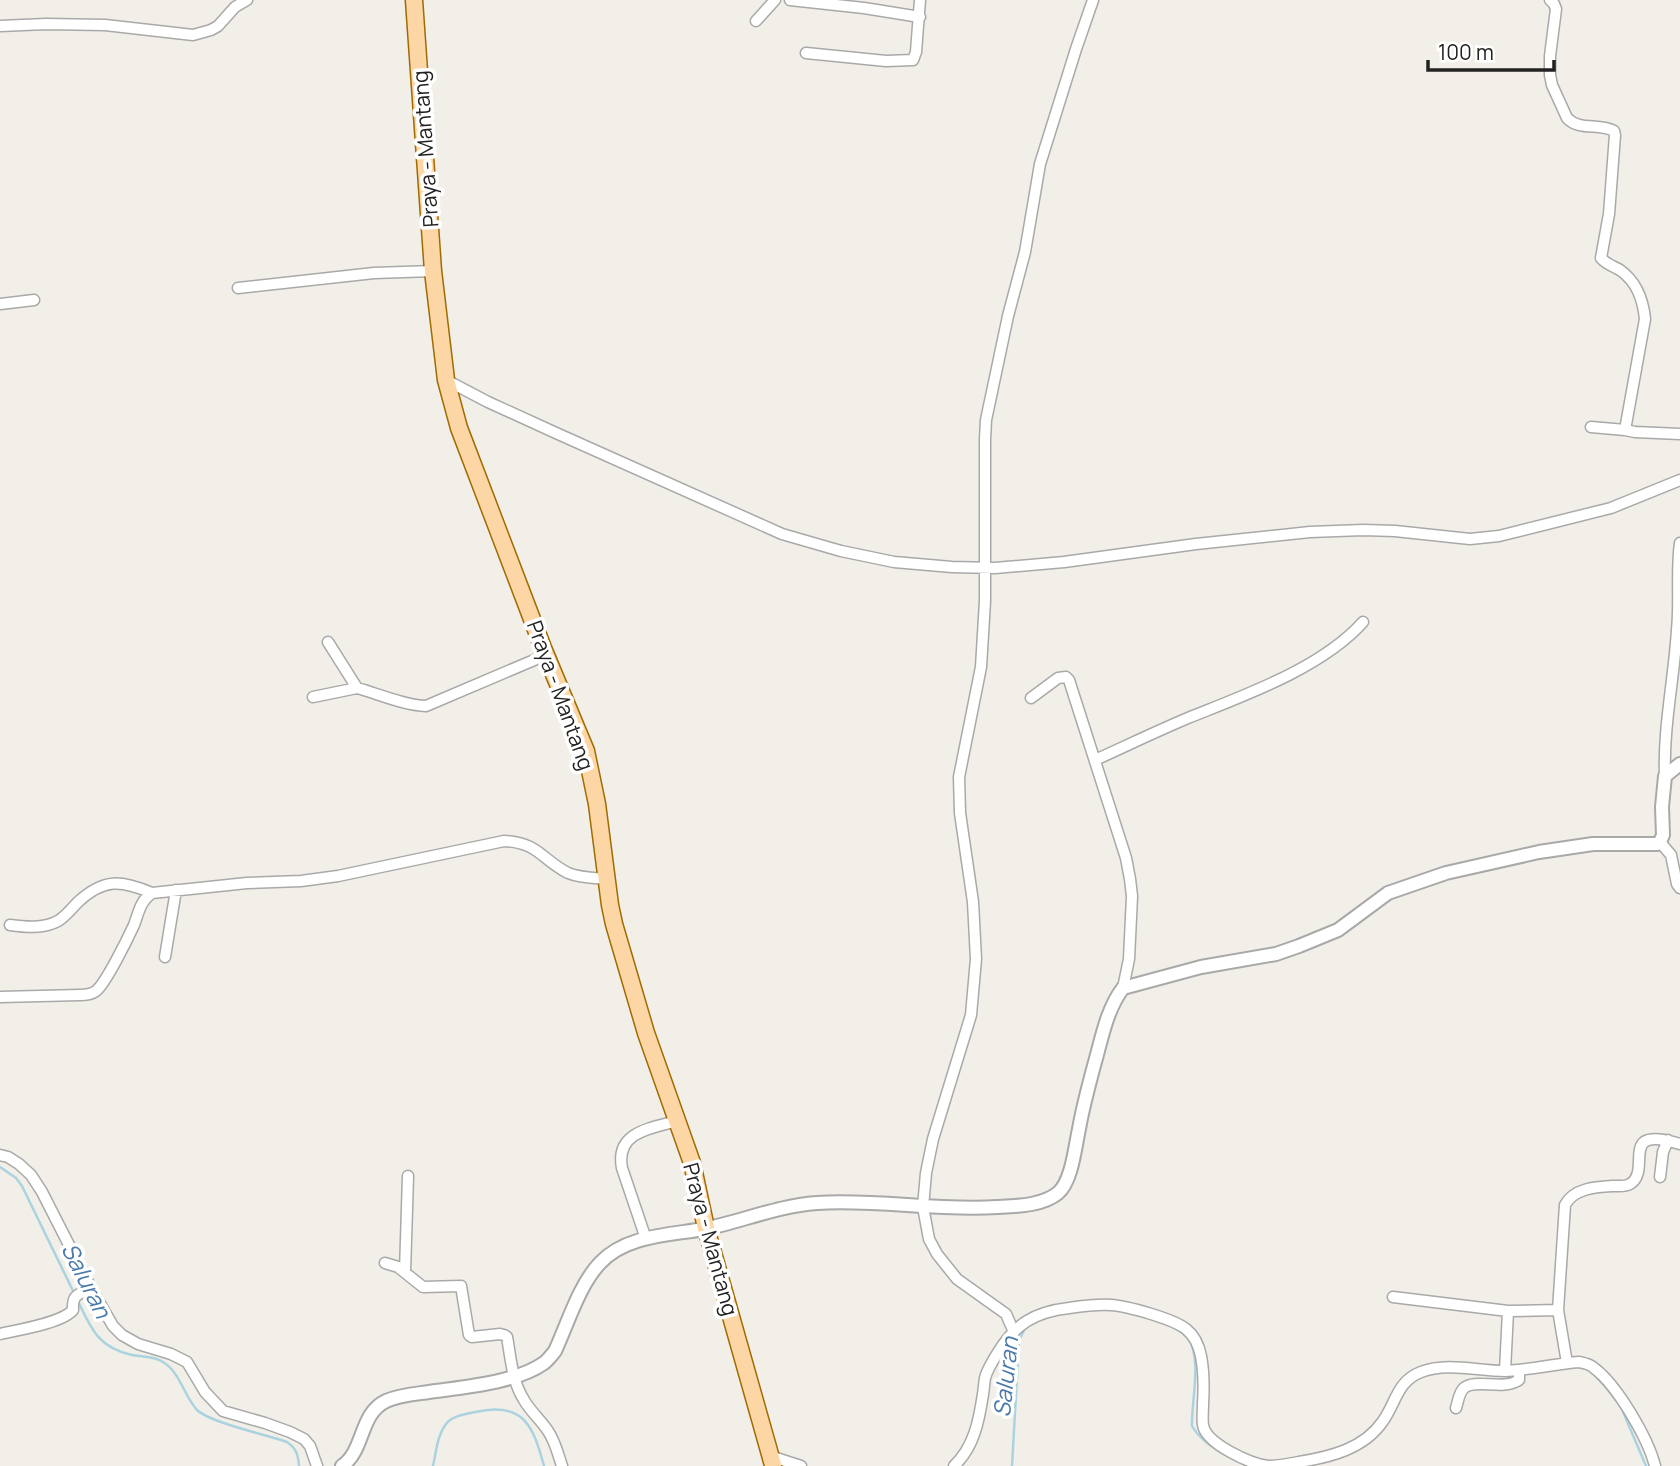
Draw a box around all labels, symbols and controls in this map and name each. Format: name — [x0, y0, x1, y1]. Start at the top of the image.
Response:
scale bar — [1428, 28, 1554, 72]
text: 100 m — [1438, 38, 1494, 66]
street label: Praya - Mantang — [406, 70, 444, 228]
street label: Praya - Mantang — [521, 616, 601, 774]
street label: Praya - Mantang — [677, 1159, 745, 1319]
water label: Saluran — [55, 1237, 120, 1324]
water label: Saluran — [985, 1334, 1025, 1419]

